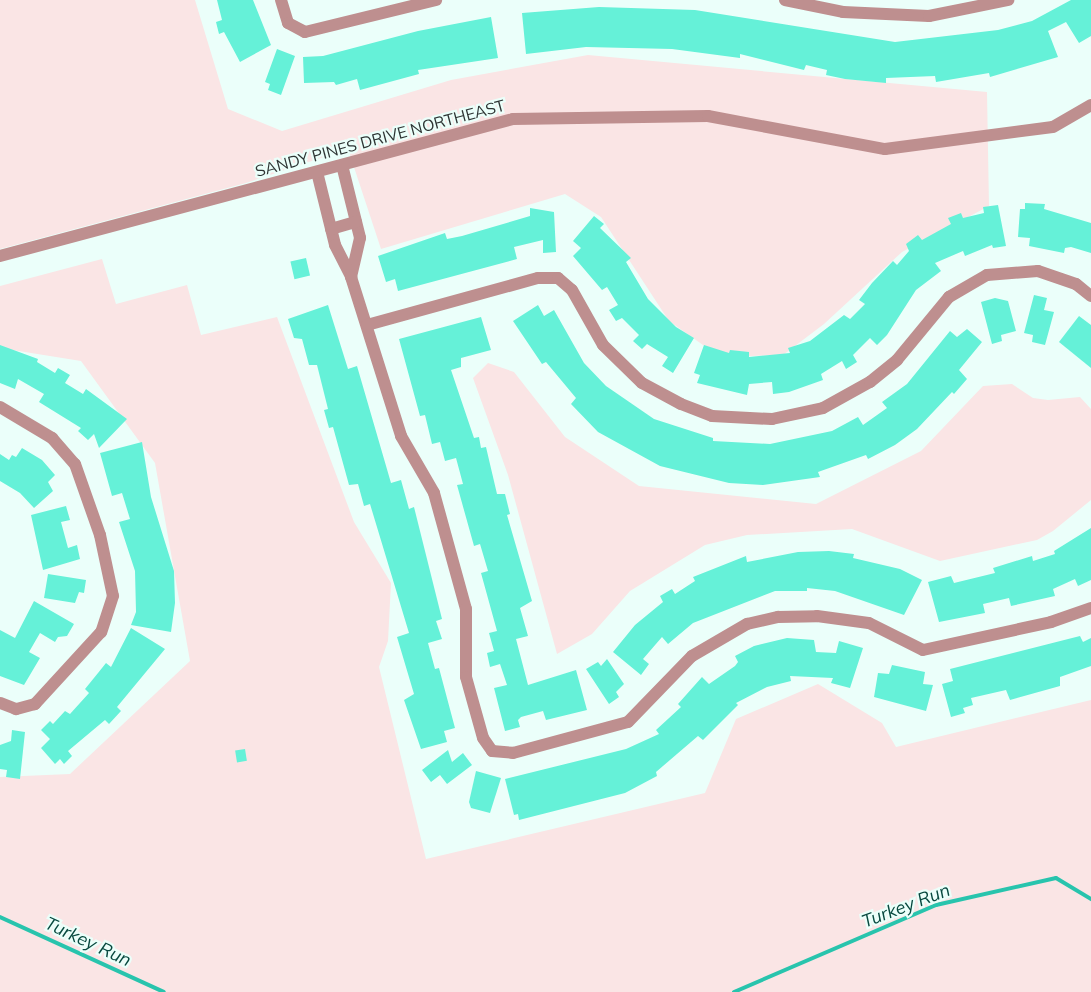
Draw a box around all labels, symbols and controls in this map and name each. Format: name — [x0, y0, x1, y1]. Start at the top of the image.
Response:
street label: SANDY PINES DRIVE NORTHEAST — [253, 95, 507, 181]
water label: Turkey Run — [859, 879, 953, 933]
water label: Turkey Run — [41, 913, 135, 971]

